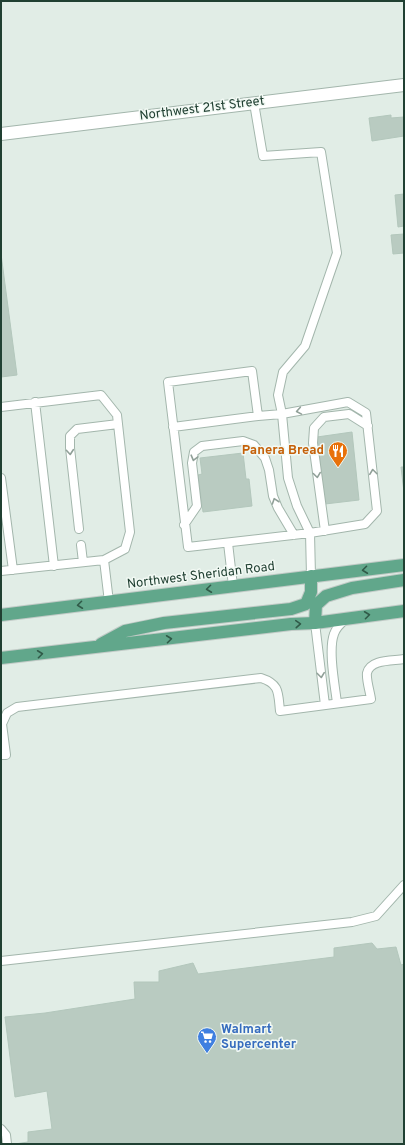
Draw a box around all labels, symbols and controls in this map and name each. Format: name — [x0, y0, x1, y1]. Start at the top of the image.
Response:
street label: Northwest 21st Street — [139, 93, 265, 125]
one-way arrow — [296, 406, 303, 414]
restaurant icon: Panera Bread — [327, 440, 349, 468]
place label: Panera Bread — [242, 443, 324, 459]
one-way arrow — [66, 449, 75, 455]
one-way arrow — [190, 454, 198, 461]
one-way arrow — [369, 469, 378, 475]
one-way arrow — [312, 472, 321, 478]
one-way arrow — [272, 498, 280, 505]
street label: Northwest Sheridan Road — [126, 559, 276, 593]
one-way arrow — [362, 565, 368, 574]
one-way arrow — [205, 585, 212, 594]
one-way arrow — [76, 601, 83, 610]
one-way arrow — [364, 611, 371, 620]
one-way arrow — [295, 619, 301, 628]
one-way arrow — [166, 634, 172, 643]
one-way arrow — [37, 649, 43, 658]
one-way arrow — [316, 672, 325, 678]
place label: Walmart Supercenter — [221, 1022, 297, 1053]
supermarket icon: Walmart Supercenter — [196, 1026, 218, 1054]

